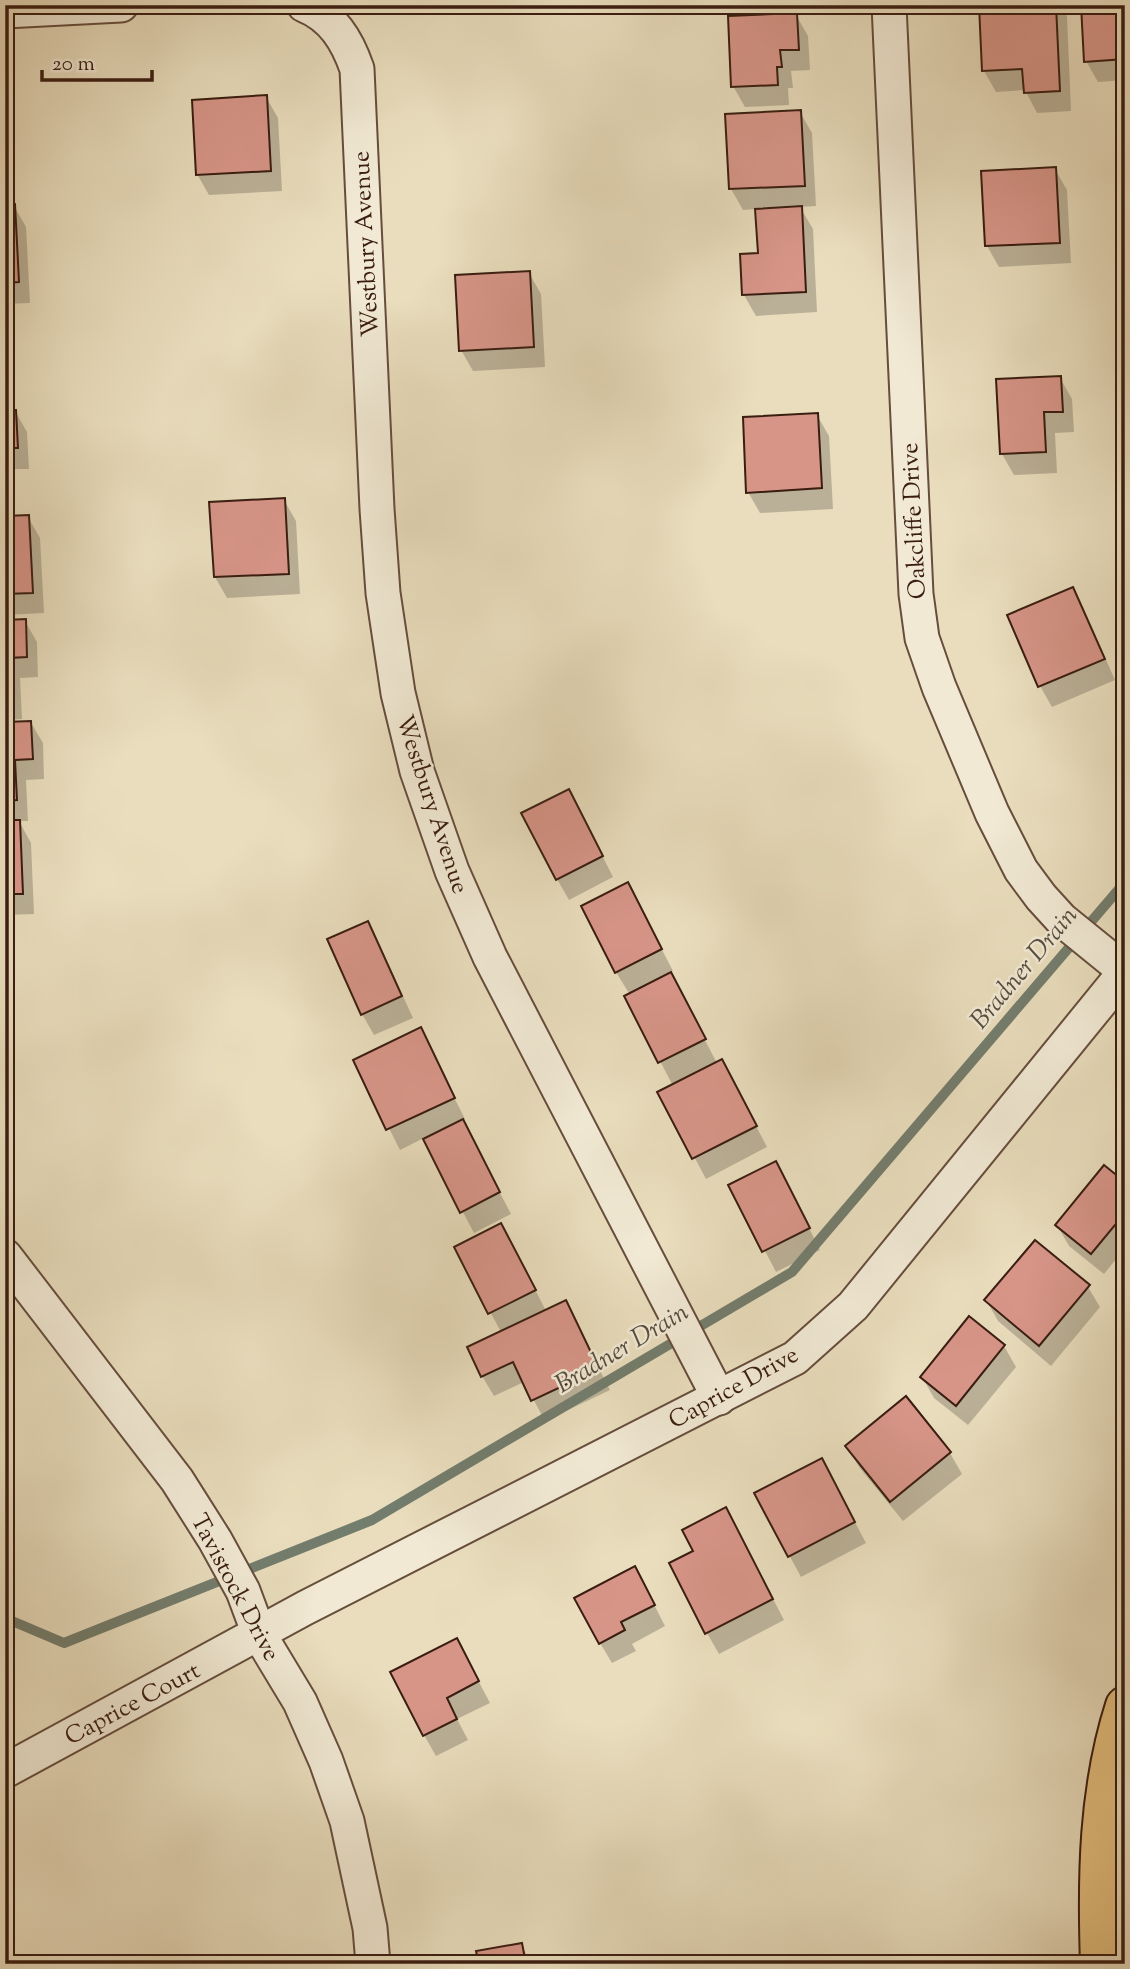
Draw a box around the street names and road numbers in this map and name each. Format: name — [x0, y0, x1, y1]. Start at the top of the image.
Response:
street label: Westbury Avenue — [345, 150, 389, 338]
street label: Oakcliffe Drive — [894, 442, 936, 600]
street label: Westbury Avenue — [386, 711, 476, 898]
street label: Caprice Drive — [663, 1339, 805, 1438]
street label: Tavistock Drive — [181, 1508, 287, 1668]
street label: Caprice Court — [59, 1655, 207, 1755]

